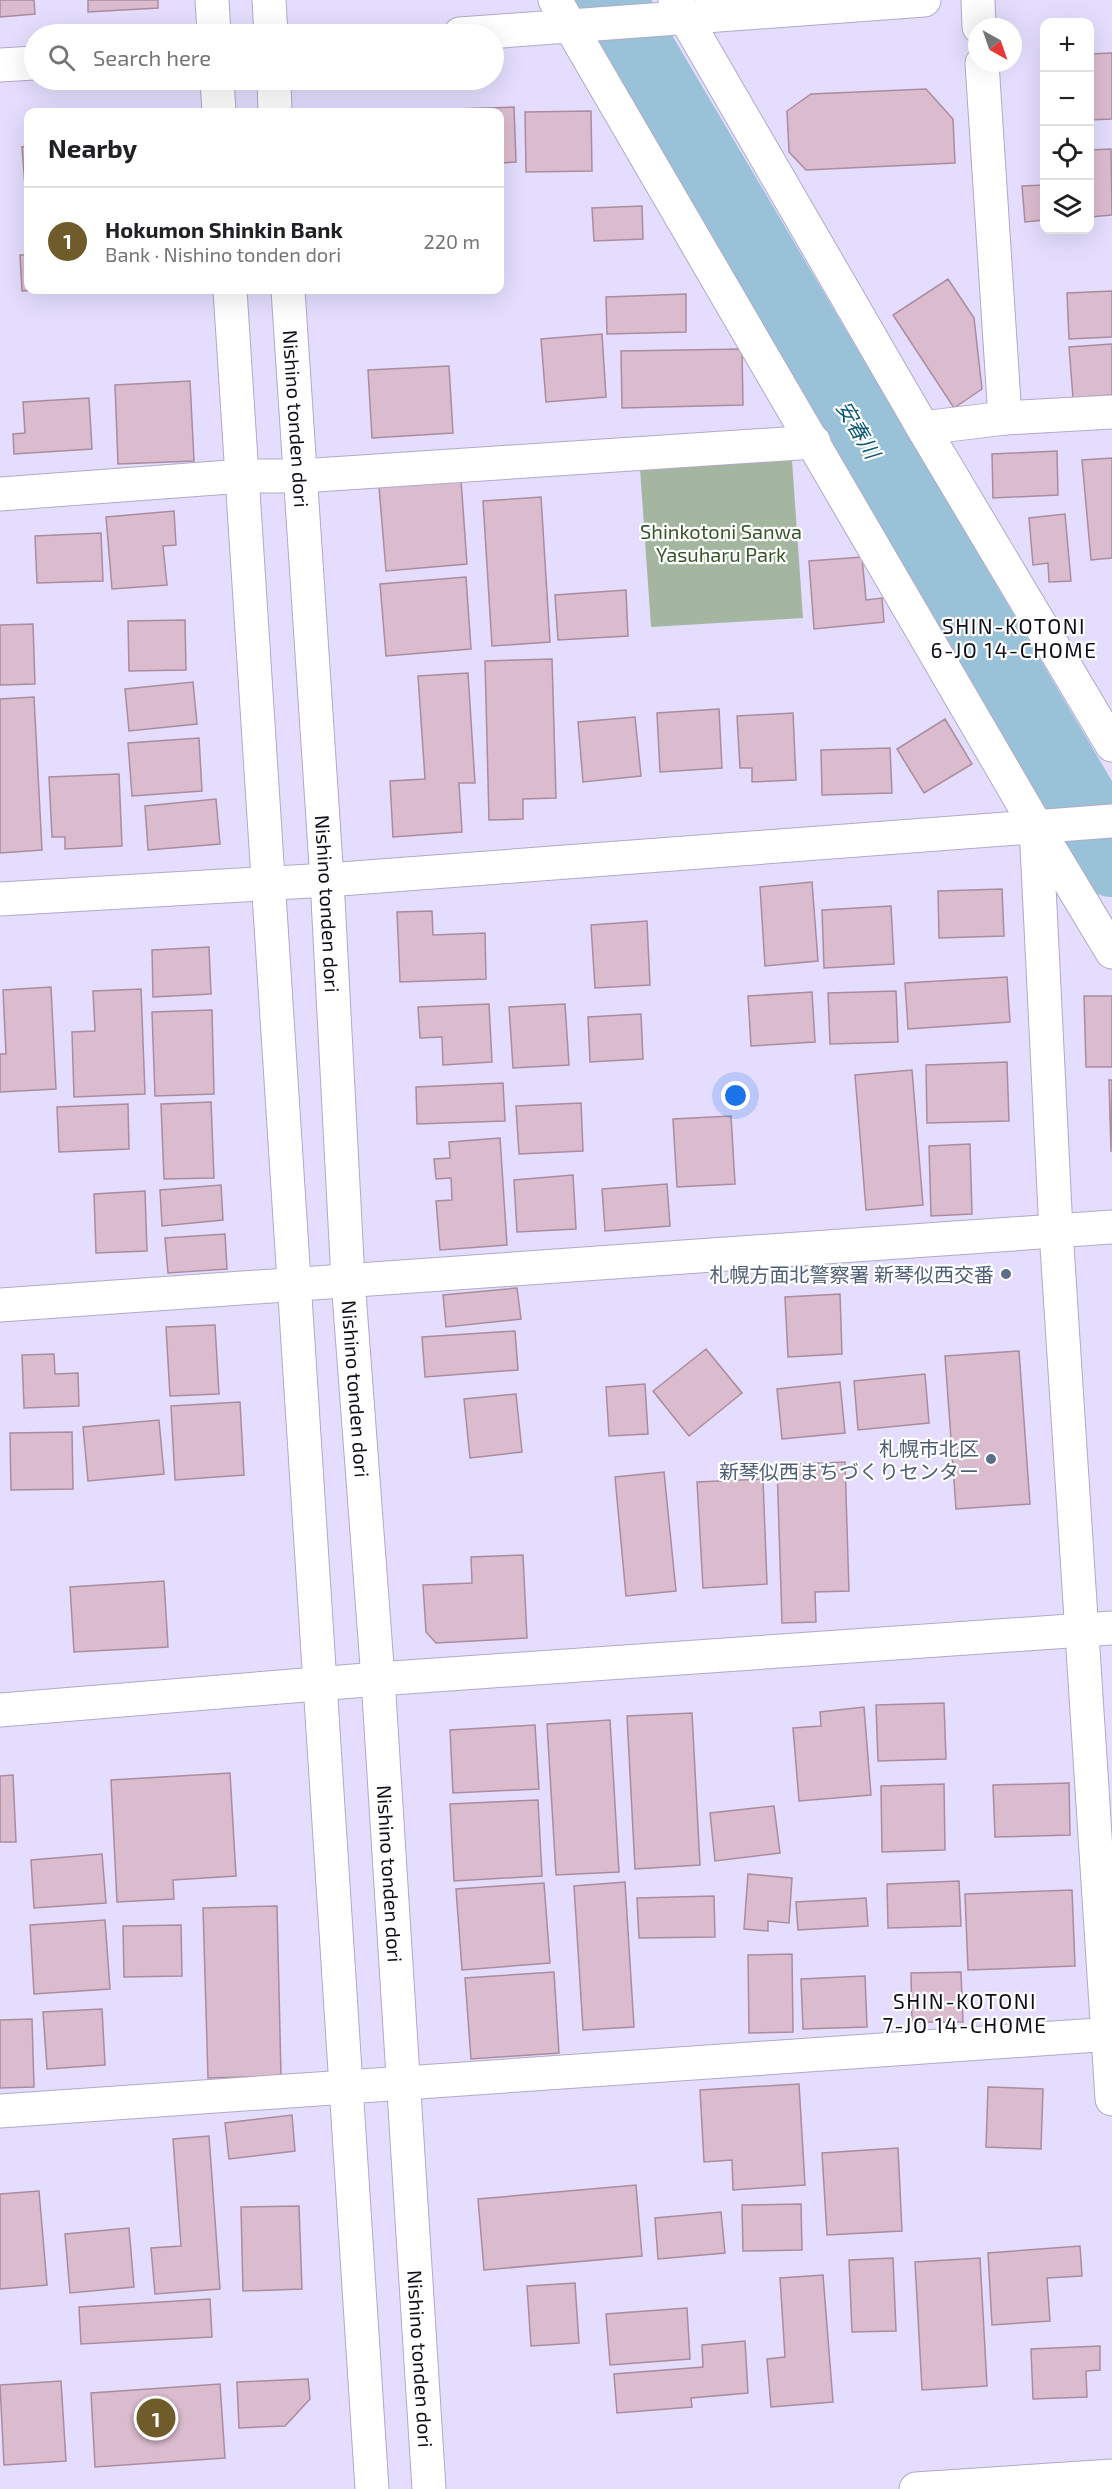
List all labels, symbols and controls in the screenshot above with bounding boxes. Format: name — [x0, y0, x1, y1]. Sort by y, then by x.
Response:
north arrow — [968, 18, 1022, 72]
map controls — [1040, 18, 1094, 234]
button: + — [1040, 18, 1094, 72]
search box — [24, 24, 504, 90]
icon: search — [45, 41, 78, 74]
text: Search here — [93, 44, 211, 70]
button: − — [1040, 72, 1094, 126]
button: locate — [1040, 126, 1094, 180]
text: Nearby — [48, 132, 137, 163]
button: layers — [1040, 180, 1094, 234]
text: Hokumon Shinkin Bank — [105, 216, 343, 242]
text: 1 — [63, 229, 72, 253]
text: 220 m — [423, 229, 480, 253]
text: Bank · Nishino tonden dori — [105, 242, 341, 266]
street label: Nishino tonden dori — [279, 329, 314, 508]
water label: 安春川 — [832, 396, 887, 464]
park label: Shinkotoni Sanwa Yasuharu Park — [640, 519, 802, 566]
district label: SHIN-KOTONI 6-JO 14-CHOME — [931, 613, 1097, 662]
street label: Nishino tonden dori — [311, 814, 345, 993]
your location — [721, 1081, 750, 1110]
place label: 札幌方面北警察署 新琴似西交番 — [710, 1262, 994, 1286]
marker: 札幌方面北警察署 新琴似西交番 — [999, 1267, 1013, 1281]
street label: Nishino tonden dori — [338, 1299, 375, 1478]
place label: 札幌市北区 新琴似西まちづくりセンター — [719, 1436, 979, 1483]
marker: 札幌市北区 新琴似西まちづくりセンター — [984, 1452, 998, 1466]
street label: Nishino tonden dori — [373, 1784, 408, 1963]
district label: SHIN-KOTONI 7-JO 14-CHOME — [882, 1988, 1048, 2037]
street label: Nishino tonden dori — [403, 2269, 438, 2448]
pin: 1 — [136, 2396, 176, 2440]

